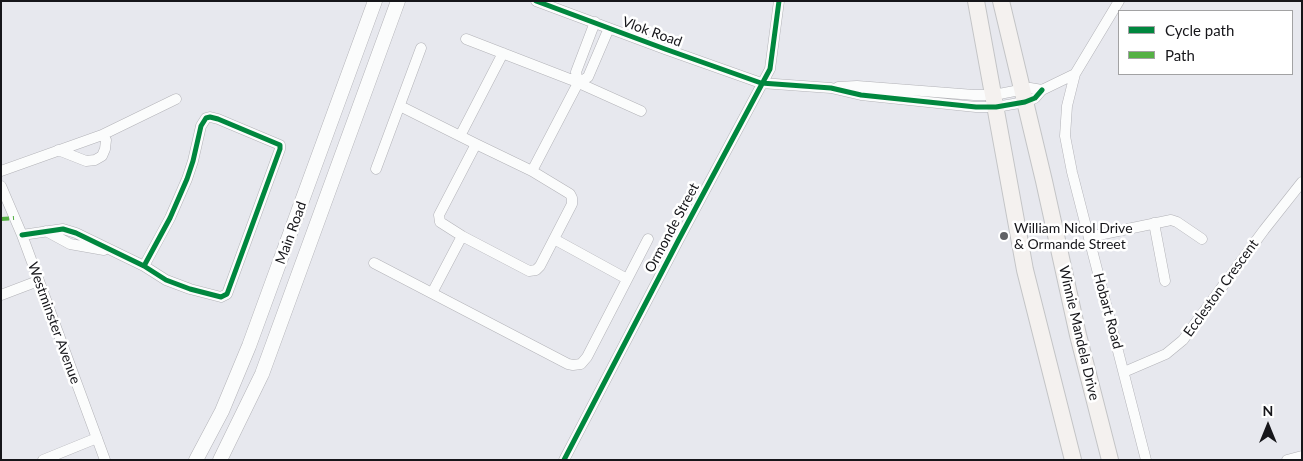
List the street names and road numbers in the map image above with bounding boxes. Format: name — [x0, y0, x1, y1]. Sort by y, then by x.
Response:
street label: Vlok Road — [620, 13, 684, 51]
street label: Ormonde Street — [641, 180, 703, 276]
street label: Main Road — [272, 199, 310, 267]
street label: Eccleston Crescent — [1180, 236, 1262, 340]
street label: Westminster Avenue — [24, 260, 84, 386]
street label: Winnie Mandela Drive — [1055, 264, 1103, 402]
street label: Hobart Road — [1090, 271, 1126, 351]

